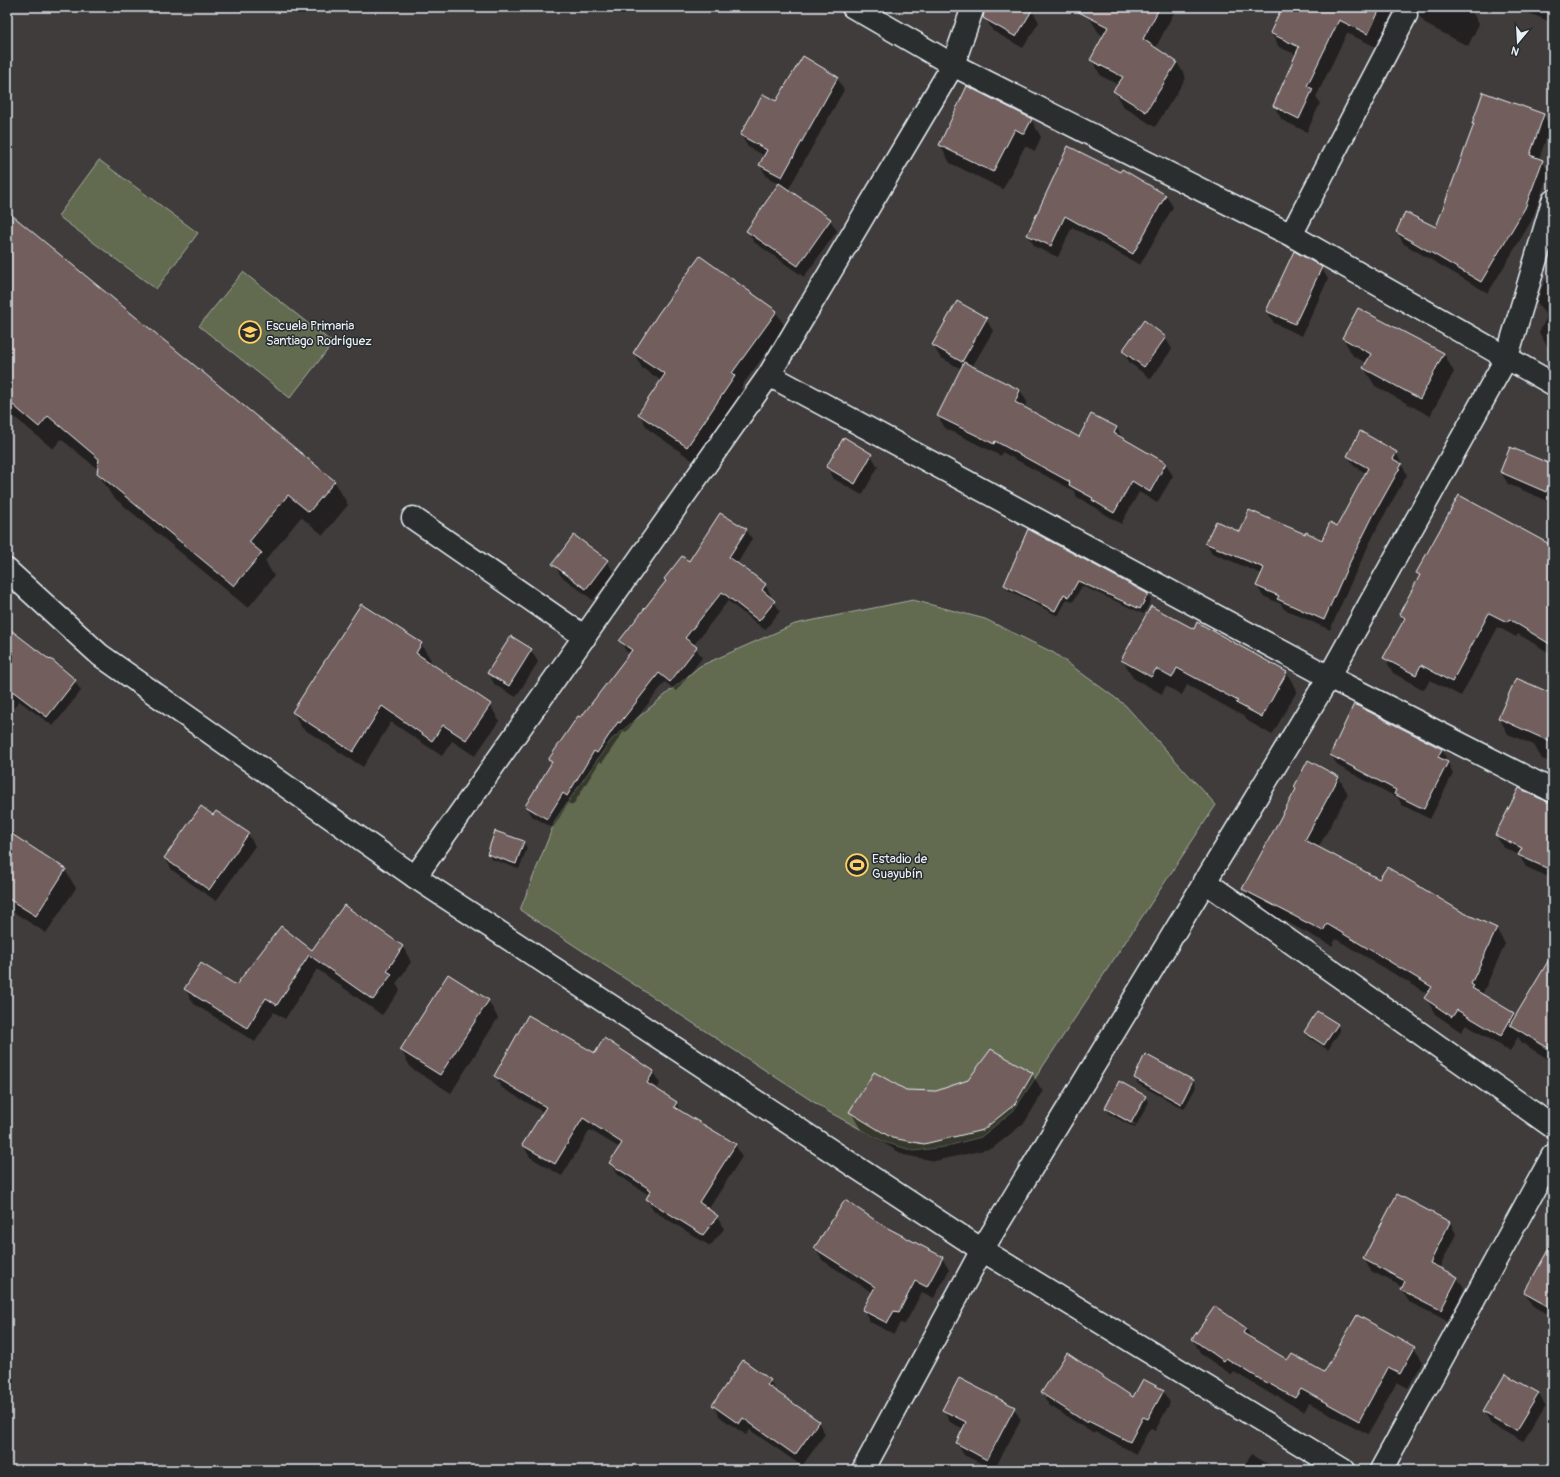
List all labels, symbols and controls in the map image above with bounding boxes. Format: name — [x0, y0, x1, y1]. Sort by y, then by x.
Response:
north arrow — [1498, 22, 1538, 62]
text: N — [1509, 44, 1521, 58]
place label: Escuela Primaria Santiago Rodríguez — [266, 318, 372, 349]
school or university icon: Escuela Primaria Santiago Rodríguez — [237, 319, 263, 345]
place label: Estadio de Guayubín — [872, 851, 928, 882]
sports icon: Estadio de Guayubín — [844, 852, 870, 878]

